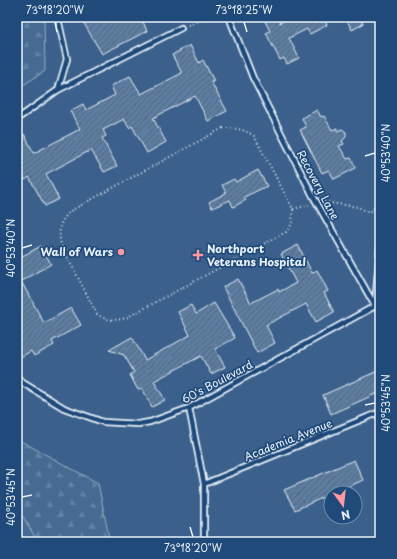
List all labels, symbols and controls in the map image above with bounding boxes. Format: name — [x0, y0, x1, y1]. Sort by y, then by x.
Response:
text: 73°18'20"W — [26, 2, 85, 17]
text: 73°18'25"W — [215, 2, 273, 17]
text: 40°53'40"N — [378, 123, 393, 182]
street label: Recovery Lane — [293, 147, 344, 223]
text: 40°53'40"N — [3, 218, 18, 277]
place label: Northport Veterans Hospital — [207, 240, 306, 270]
place label: Wall of Wars — [40, 243, 113, 260]
marker: Wall of Wars — [116, 247, 126, 257]
marker: Northport Veterans Hospital — [192, 249, 204, 261]
street label: 60's Boulevard — [178, 355, 256, 408]
text: 40°53'45"N — [378, 374, 393, 432]
street label: Academia Avenue — [241, 414, 335, 465]
text: 40°53'45"N — [3, 468, 18, 526]
north arrow — [323, 485, 363, 525]
text: N — [339, 506, 352, 525]
text: 73°18'20"W — [164, 540, 223, 555]

